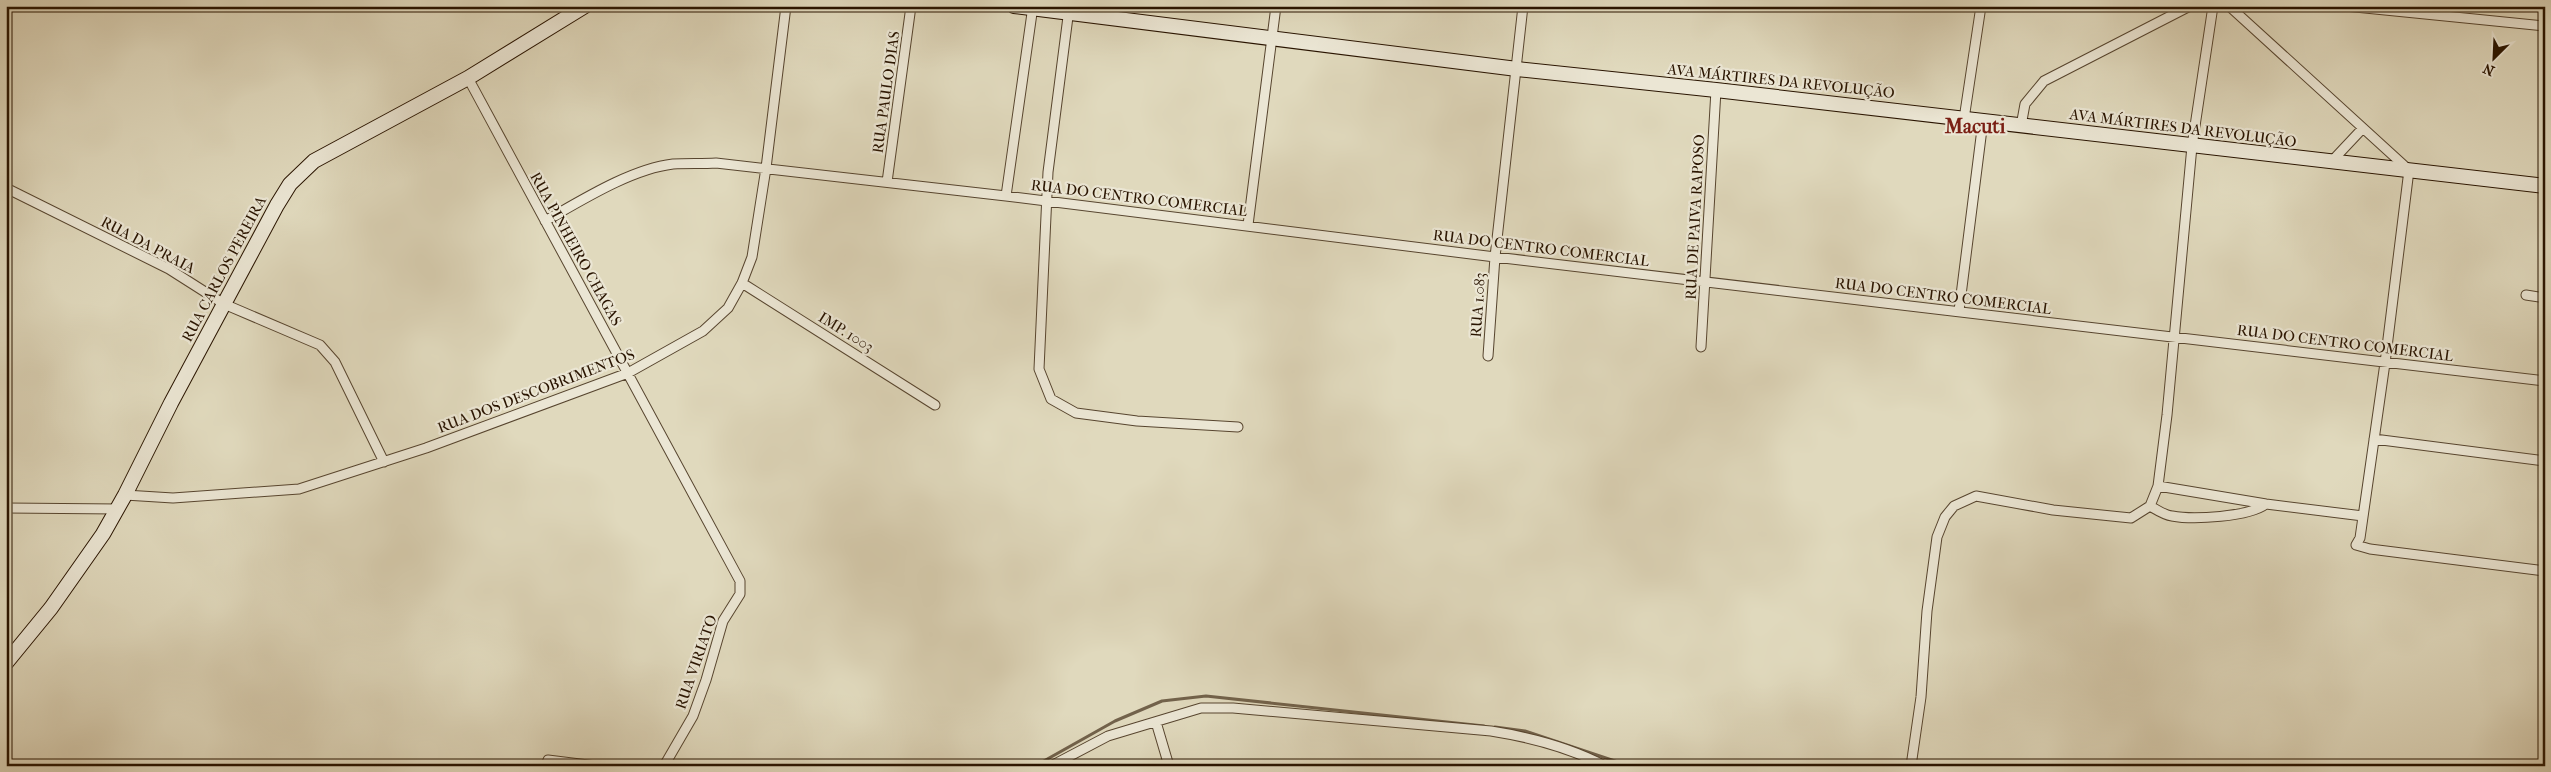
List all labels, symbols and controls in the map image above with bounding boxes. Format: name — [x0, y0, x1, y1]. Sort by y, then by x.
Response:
street label: RUA PAULO DIAS — [869, 30, 904, 154]
north arrow — [2468, 32, 2518, 82]
text: N — [2480, 59, 2497, 79]
street label: AVA MÁRTIRES DA REVOLUÇÃO — [1666, 60, 1896, 102]
street label: AVA MÁRTIRES DA REVOLUÇÃO — [2068, 105, 2298, 151]
district label: Macuti — [1944, 115, 2006, 138]
street label: RUA DE PAIVA RAPOSO — [1682, 134, 1708, 300]
street label: RUA PINHEIRO CHAGAS — [526, 169, 626, 329]
street label: RUA DO CENTRO COMERCIAL — [1030, 176, 1248, 220]
street label: RUA CARLOS PEREIRA — [178, 193, 270, 345]
street label: RUA DA PRAIA — [98, 213, 198, 278]
street label: RUA DO CENTRO COMERCIAL — [1432, 226, 1650, 270]
street label: RUA 1.083 — [1467, 272, 1489, 338]
street label: RUA DO CENTRO COMERCIAL — [1834, 274, 2052, 318]
street label: IMP. 1003 — [815, 308, 877, 356]
street label: RUA DO CENTRO COMERCIAL — [2236, 321, 2454, 365]
street label: RUA DOS DESCOBRIMENTOS — [435, 345, 637, 437]
street label: RUA VIRIATO — [671, 612, 721, 712]

